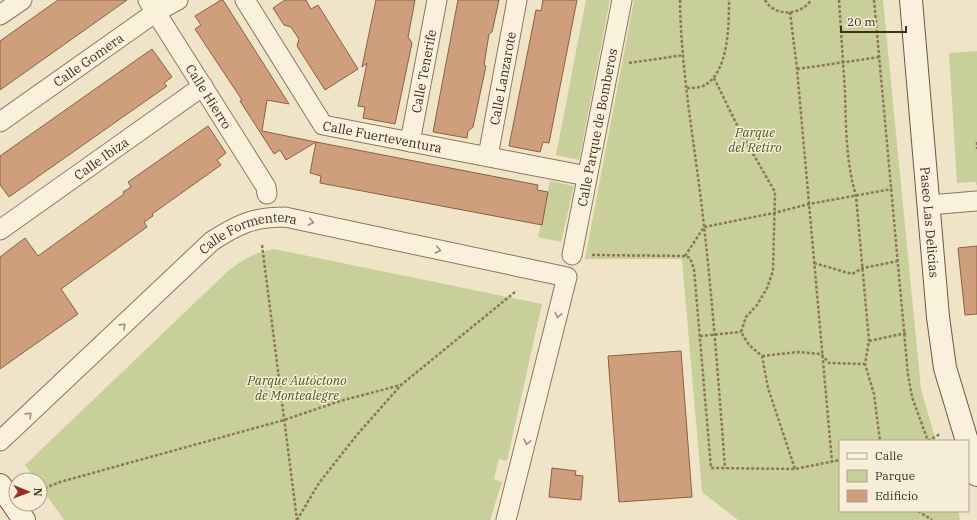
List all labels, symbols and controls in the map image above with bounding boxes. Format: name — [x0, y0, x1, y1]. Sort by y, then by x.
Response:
scale bar — [841, 8, 906, 34]
text: 20 m — [847, 14, 876, 29]
street label: Calle Tenerife — [408, 28, 440, 115]
street label: Calle Gomera — [50, 30, 127, 91]
street label: Calle Lanzarote — [486, 30, 520, 127]
street label: Calle Parque de Bomberos — [574, 47, 621, 208]
street label: Calle Hierro — [182, 61, 235, 132]
street label: Calle Fuerteventura — [321, 117, 444, 157]
park label: Parque del Retiro — [728, 124, 782, 156]
street label: Calle Ibiza — [71, 133, 132, 184]
street label: Paseo Las Delicias — [916, 166, 943, 278]
street label: Calle Formentera — [195, 209, 299, 258]
one-way arrow — [308, 218, 314, 226]
one-way arrow — [435, 245, 441, 253]
one-way arrow — [554, 312, 562, 318]
one-way arrow — [118, 323, 126, 330]
park label: Parque Autóctono de Montealegre — [246, 372, 347, 404]
one-way arrow — [24, 413, 32, 420]
one-way arrow — [523, 438, 531, 445]
legend — [839, 440, 969, 512]
text: Calle — [875, 448, 903, 463]
text: Parque — [875, 468, 915, 483]
north arrow — [8, 472, 48, 512]
text: N — [31, 488, 45, 497]
text: Edificio — [875, 488, 918, 503]

